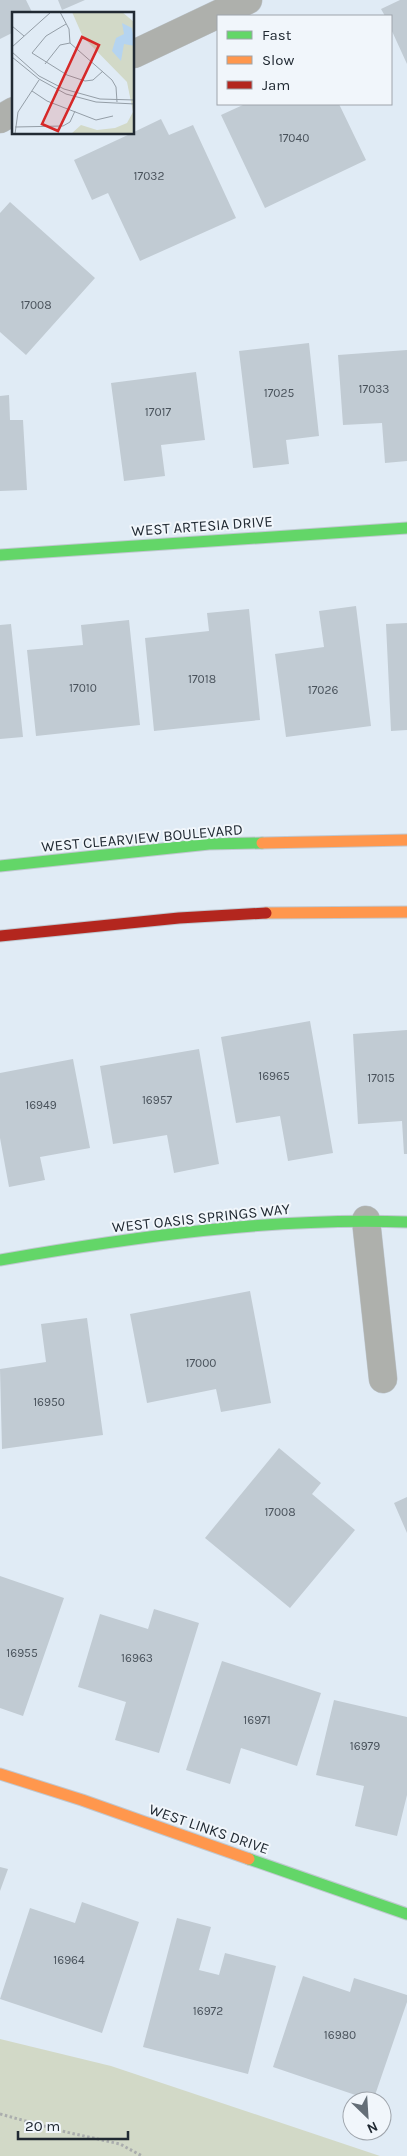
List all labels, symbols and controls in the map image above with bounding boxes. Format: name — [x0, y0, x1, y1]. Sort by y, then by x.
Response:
inset map — [12, 12, 135, 135]
legend — [217, 15, 392, 105]
text: Fast — [262, 26, 292, 44]
text: Slow — [262, 51, 294, 69]
text: Jam — [262, 76, 290, 94]
house number: 17040 — [279, 131, 309, 145]
house number: 17032 — [134, 169, 164, 183]
house number: 17008 — [20, 298, 52, 312]
house number: 17033 — [359, 382, 389, 396]
house number: 17025 — [264, 386, 294, 400]
house number: 17017 — [145, 405, 172, 419]
street label: WEST ARTESIA DRIVE — [131, 512, 273, 540]
house number: 17018 — [188, 672, 216, 686]
house number: 17010 — [69, 681, 97, 695]
house number: 17026 — [308, 683, 338, 697]
street label: WEST CLEARVIEW BOULEVARD — [40, 820, 244, 856]
house number: 16965 — [258, 1069, 290, 1083]
house number: 17015 — [367, 1071, 395, 1085]
house number: 16957 — [142, 1093, 172, 1107]
house number: 16949 — [25, 1098, 57, 1112]
street label: WEST OASIS SPRINGS WAY — [111, 1200, 292, 1236]
house number: 17000 — [186, 1356, 216, 1370]
house number: 16950 — [33, 1395, 65, 1409]
house number: 17008 — [264, 1505, 296, 1519]
house number: 16955 — [6, 1646, 38, 1660]
house number: 16963 — [121, 1651, 153, 1665]
house number: 16971 — [243, 1713, 271, 1727]
house number: 16979 — [350, 1739, 380, 1753]
street label: WEST LINKS DRIVE — [147, 1800, 271, 1858]
house number: 16964 — [53, 1953, 85, 1967]
house number: 16972 — [193, 2004, 223, 2018]
house number: 16980 — [324, 2028, 356, 2042]
north arrow — [342, 2091, 392, 2141]
scale bar — [18, 2108, 128, 2140]
text: 20 m — [25, 2117, 60, 2135]
text: N — [364, 2118, 380, 2137]

